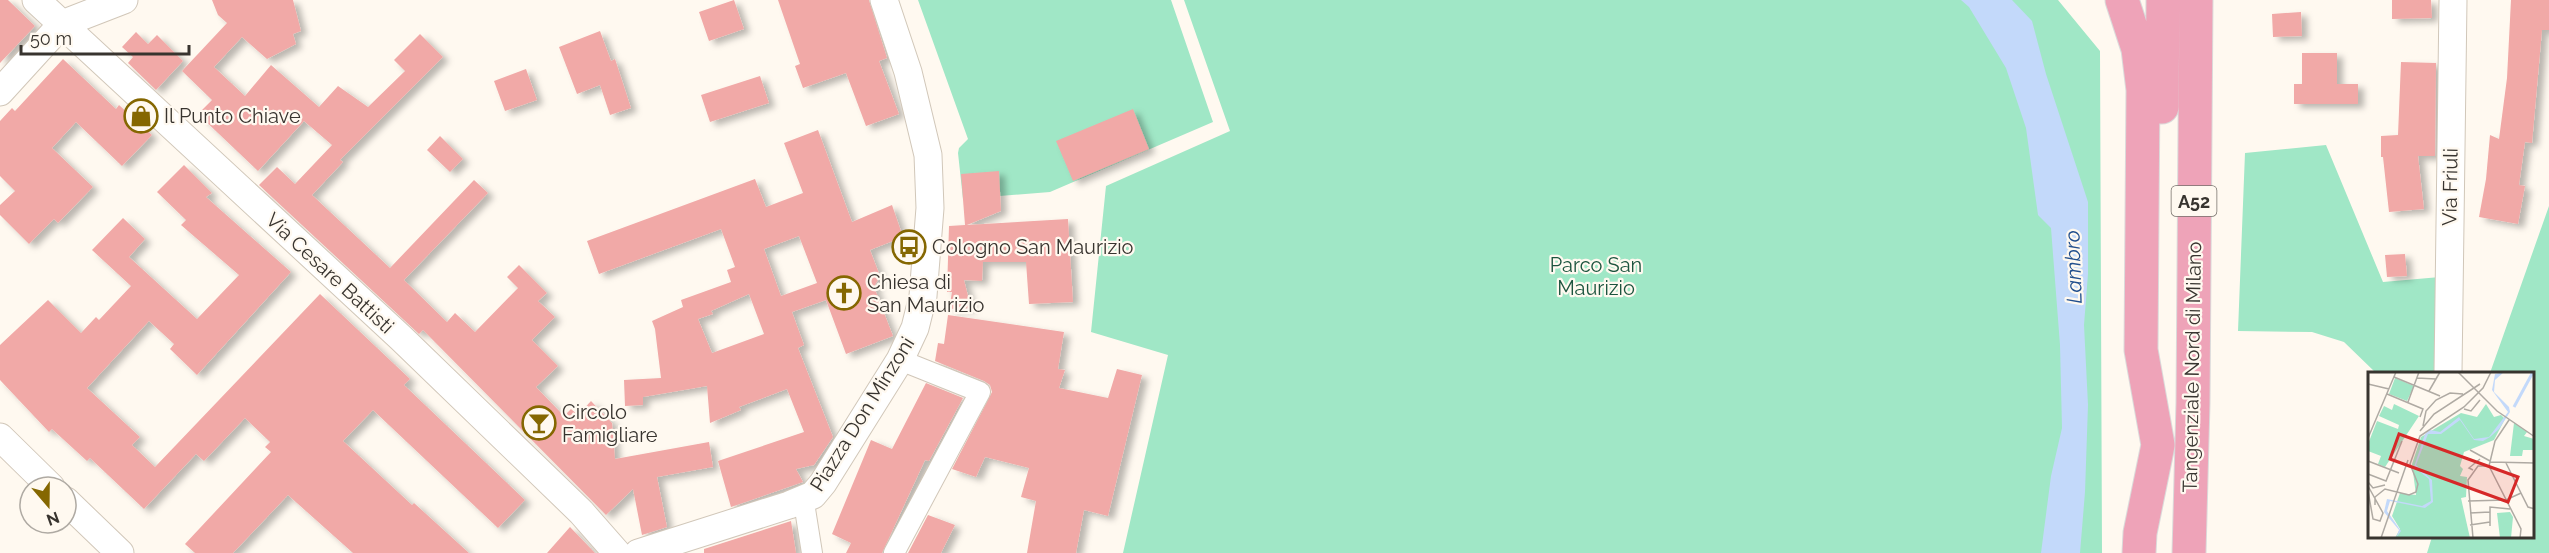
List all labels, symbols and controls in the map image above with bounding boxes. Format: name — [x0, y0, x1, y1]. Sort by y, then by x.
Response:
scale bar — [21, 18, 189, 56]
text: 50 m — [30, 28, 72, 49]
shop icon: Il Punto Chiave — [123, 98, 159, 134]
place label: Il Punto Chiave — [164, 104, 301, 128]
street label: Via Friuli — [2437, 148, 2463, 226]
road number: A52 — [2172, 186, 2216, 216]
street label: Via Cesare Battisti — [261, 208, 399, 338]
bus stop icon: Cologno San Maurizio — [891, 229, 927, 265]
water label: Lambro — [2059, 230, 2087, 304]
place label: Cologno San Maurizio — [932, 235, 1134, 259]
street label: Tangenziale Nord di Milano — [2178, 241, 2206, 493]
park label: Parco San Maurizio — [1550, 253, 1642, 300]
place label: Chiesa di San Maurizio — [867, 270, 985, 317]
church icon: Chiesa di San Maurizio — [826, 275, 862, 311]
street label: Piazza Don Minzoni — [805, 332, 919, 496]
inset map — [2368, 372, 2534, 538]
place label: Circolo Famigliare — [562, 400, 658, 447]
bar icon: Circolo Famigliare — [521, 405, 557, 441]
north arrow — [18, 475, 78, 535]
text: N — [44, 508, 62, 530]

